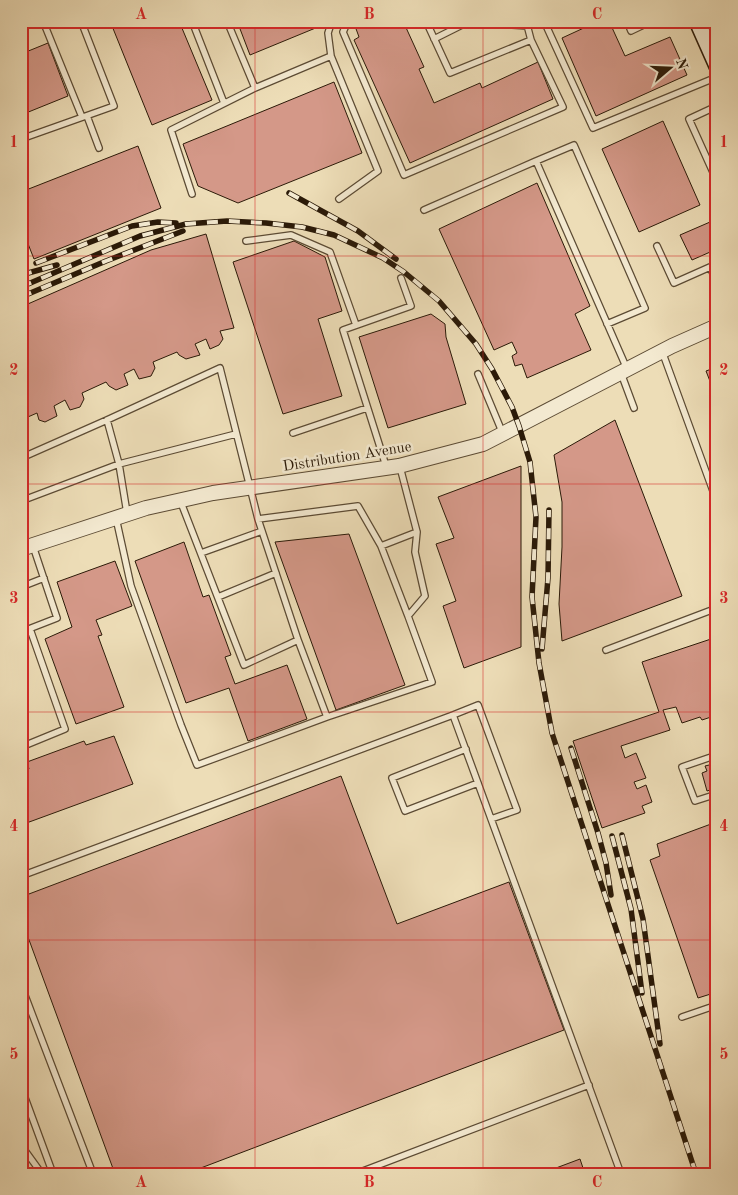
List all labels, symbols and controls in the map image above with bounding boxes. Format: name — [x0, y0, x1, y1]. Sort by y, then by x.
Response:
text: A — [135, 7, 147, 23]
text: B — [363, 7, 375, 23]
text: C — [592, 7, 602, 23]
north arrow — [646, 42, 696, 92]
text: N — [673, 57, 690, 72]
text: 1 — [9, 135, 19, 151]
text: 1 — [719, 135, 729, 151]
text: 2 — [9, 363, 19, 379]
text: 2 — [719, 363, 729, 379]
street label: Distribution Avenue — [282, 440, 413, 475]
text: 3 — [9, 591, 19, 607]
text: 3 — [719, 591, 729, 607]
text: 4 — [9, 819, 19, 835]
text: 4 — [719, 819, 729, 835]
text: 5 — [9, 1047, 19, 1063]
text: 5 — [719, 1047, 729, 1063]
text: A — [135, 1175, 147, 1191]
text: B — [363, 1175, 375, 1191]
text: C — [592, 1175, 602, 1191]

